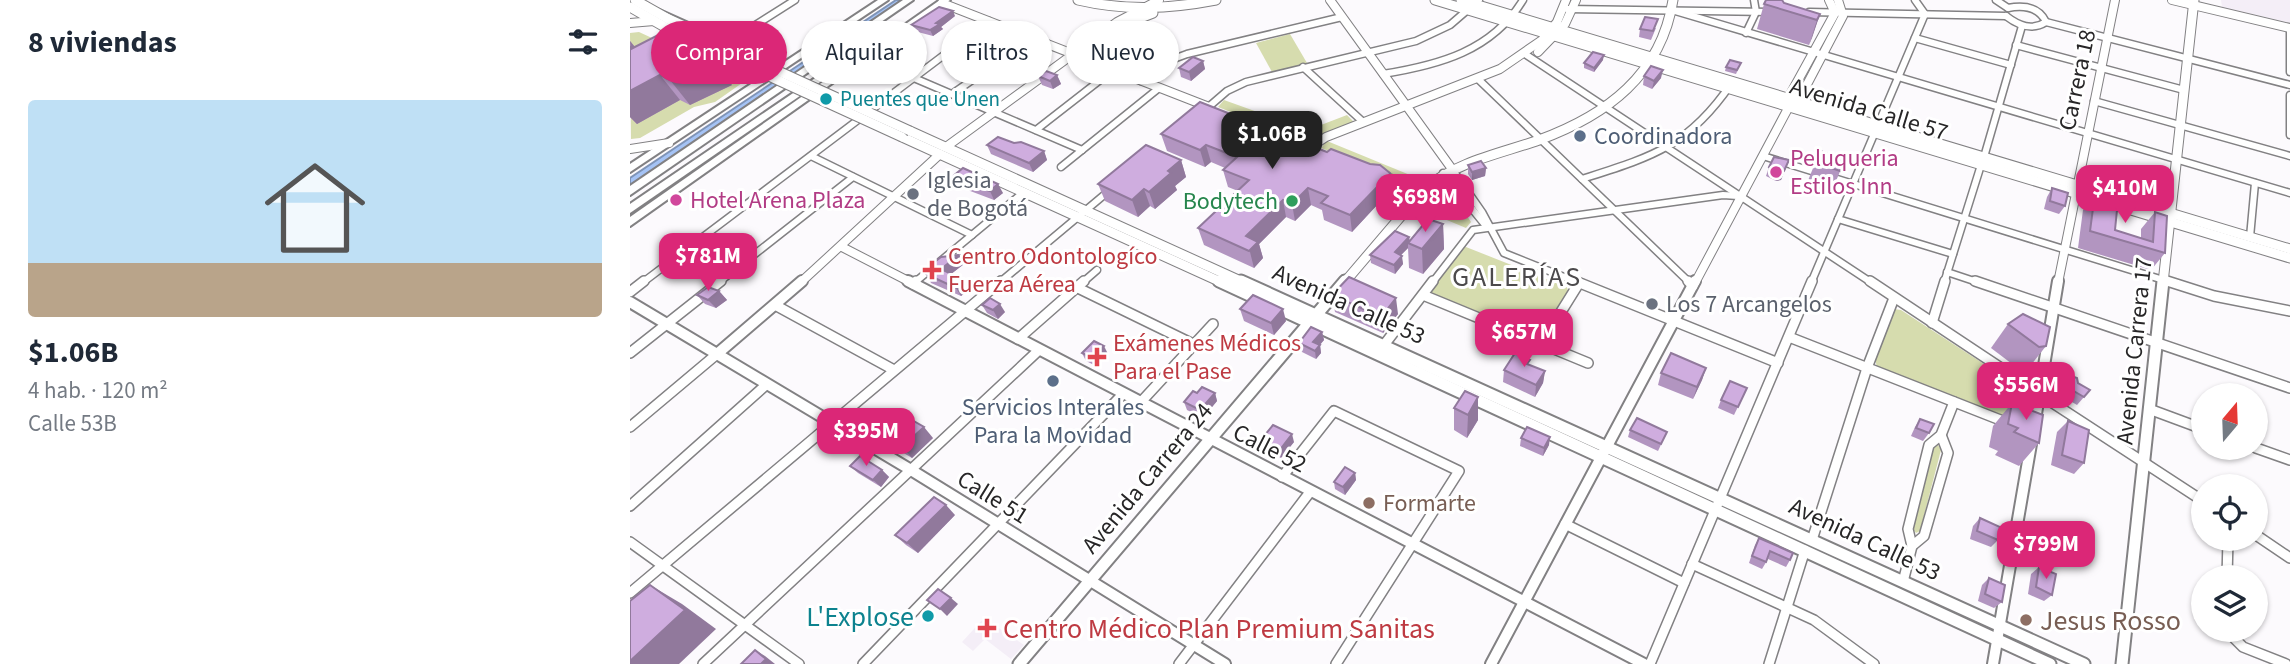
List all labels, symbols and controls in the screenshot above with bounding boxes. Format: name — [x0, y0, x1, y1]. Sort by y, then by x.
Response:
text: 8 viviendas — [28, 21, 177, 64]
chip: Comprar — [651, 21, 787, 84]
chip: Alquilar — [801, 21, 927, 84]
chip: Filtros — [941, 21, 1052, 84]
chip: Nuevo — [1066, 21, 1179, 84]
icon: filters — [564, 23, 602, 61]
street label: Carrera 18 — [2050, 26, 2105, 134]
street label: Avenida Calle 57 — [1785, 69, 1952, 150]
place label: Puentes que Unen — [840, 84, 1000, 114]
marker: Puentes que Unen — [818, 91, 834, 107]
pin: $1.06B — [1215, 111, 1329, 171]
text: $1.06B — [1237, 117, 1307, 150]
place label: Coordinadora — [1594, 119, 1732, 154]
marker: Coordinadora — [1572, 128, 1588, 144]
place label: Peluqueria Estilos Inn — [1790, 141, 1899, 204]
icon: home — [252, 145, 378, 271]
place label: Iglesia de Bogotá — [927, 163, 1028, 226]
marker: Peluqueria Estilos Inn — [1768, 164, 1784, 180]
pin: $410M — [2076, 166, 2174, 225]
text: $410M — [2092, 171, 2158, 204]
pin: $698M — [1376, 174, 1474, 234]
text: $698M — [1392, 180, 1458, 213]
place label: Hotel Arena Plaza — [690, 183, 865, 218]
place label: Bodytech — [1183, 184, 1278, 219]
marker: Iglesia de Bogotá — [905, 186, 921, 202]
marker: Hotel Arena Plaza — [668, 192, 684, 208]
marker: Bodytech — [1284, 193, 1300, 209]
pin: $781M — [659, 233, 757, 293]
text: $781M — [675, 239, 741, 272]
place label: Centro Odontologíco Fuerza Aérea — [948, 239, 1158, 302]
street label: Avenida Calle 53 — [1267, 255, 1431, 354]
street label: Avenida Carrera 17 — [2107, 256, 2162, 446]
district label: GALERÍAS — [1452, 257, 1582, 297]
marker: Centro Odontologíco Fuerza Aérea — [922, 260, 942, 280]
place label: Los 7 Arcangelos — [1666, 287, 1832, 322]
marker: Los 7 Arcangelos — [1644, 296, 1660, 312]
pin: $657M — [1475, 310, 1573, 369]
text: $657M — [1491, 315, 1557, 348]
place label: Exámenes Médicos Para el Pase — [1113, 326, 1301, 389]
text: $1.06B — [28, 331, 119, 374]
marker: Exámenes Médicos Para el Pase — [1087, 347, 1107, 367]
pin: $556M — [1977, 362, 2075, 422]
text: $556M — [1993, 368, 2059, 401]
marker: Servicios Interales Para la Movidad — [1045, 373, 1061, 389]
text: 4 hab. · 120 m² — [28, 374, 168, 407]
north arrow — [2191, 383, 2268, 460]
map controls — [2191, 383, 2268, 642]
place label: Servicios Interales Para la Movidad — [962, 390, 1144, 453]
street label: Avenida Carrera 24 — [1074, 395, 1221, 561]
text: Calle 53B — [28, 407, 117, 440]
pin: $395M — [817, 408, 915, 468]
text: $395M — [833, 414, 899, 447]
street label: Calle 52 — [1227, 415, 1313, 482]
street label: Calle 51 — [950, 462, 1035, 533]
button: locate — [2191, 474, 2268, 551]
place label: Formarte — [1383, 486, 1476, 521]
street label: Avenida Calle 53 — [1783, 489, 1946, 590]
marker: Formarte — [1361, 495, 1377, 511]
pin: $799M — [1997, 522, 2095, 581]
text: $799M — [2013, 527, 2079, 560]
button: layers — [2191, 565, 2268, 642]
place label: L'Explose — [806, 597, 914, 637]
place label: Jesus Rosso — [2040, 601, 2181, 641]
marker: L'Explose — [920, 608, 936, 624]
place label: Centro Médico Plan Premium Sanitas — [1003, 609, 1435, 649]
marker: Jesus Rosso — [2018, 612, 2034, 628]
marker: Centro Médico Plan Premium Sanitas — [977, 618, 997, 638]

